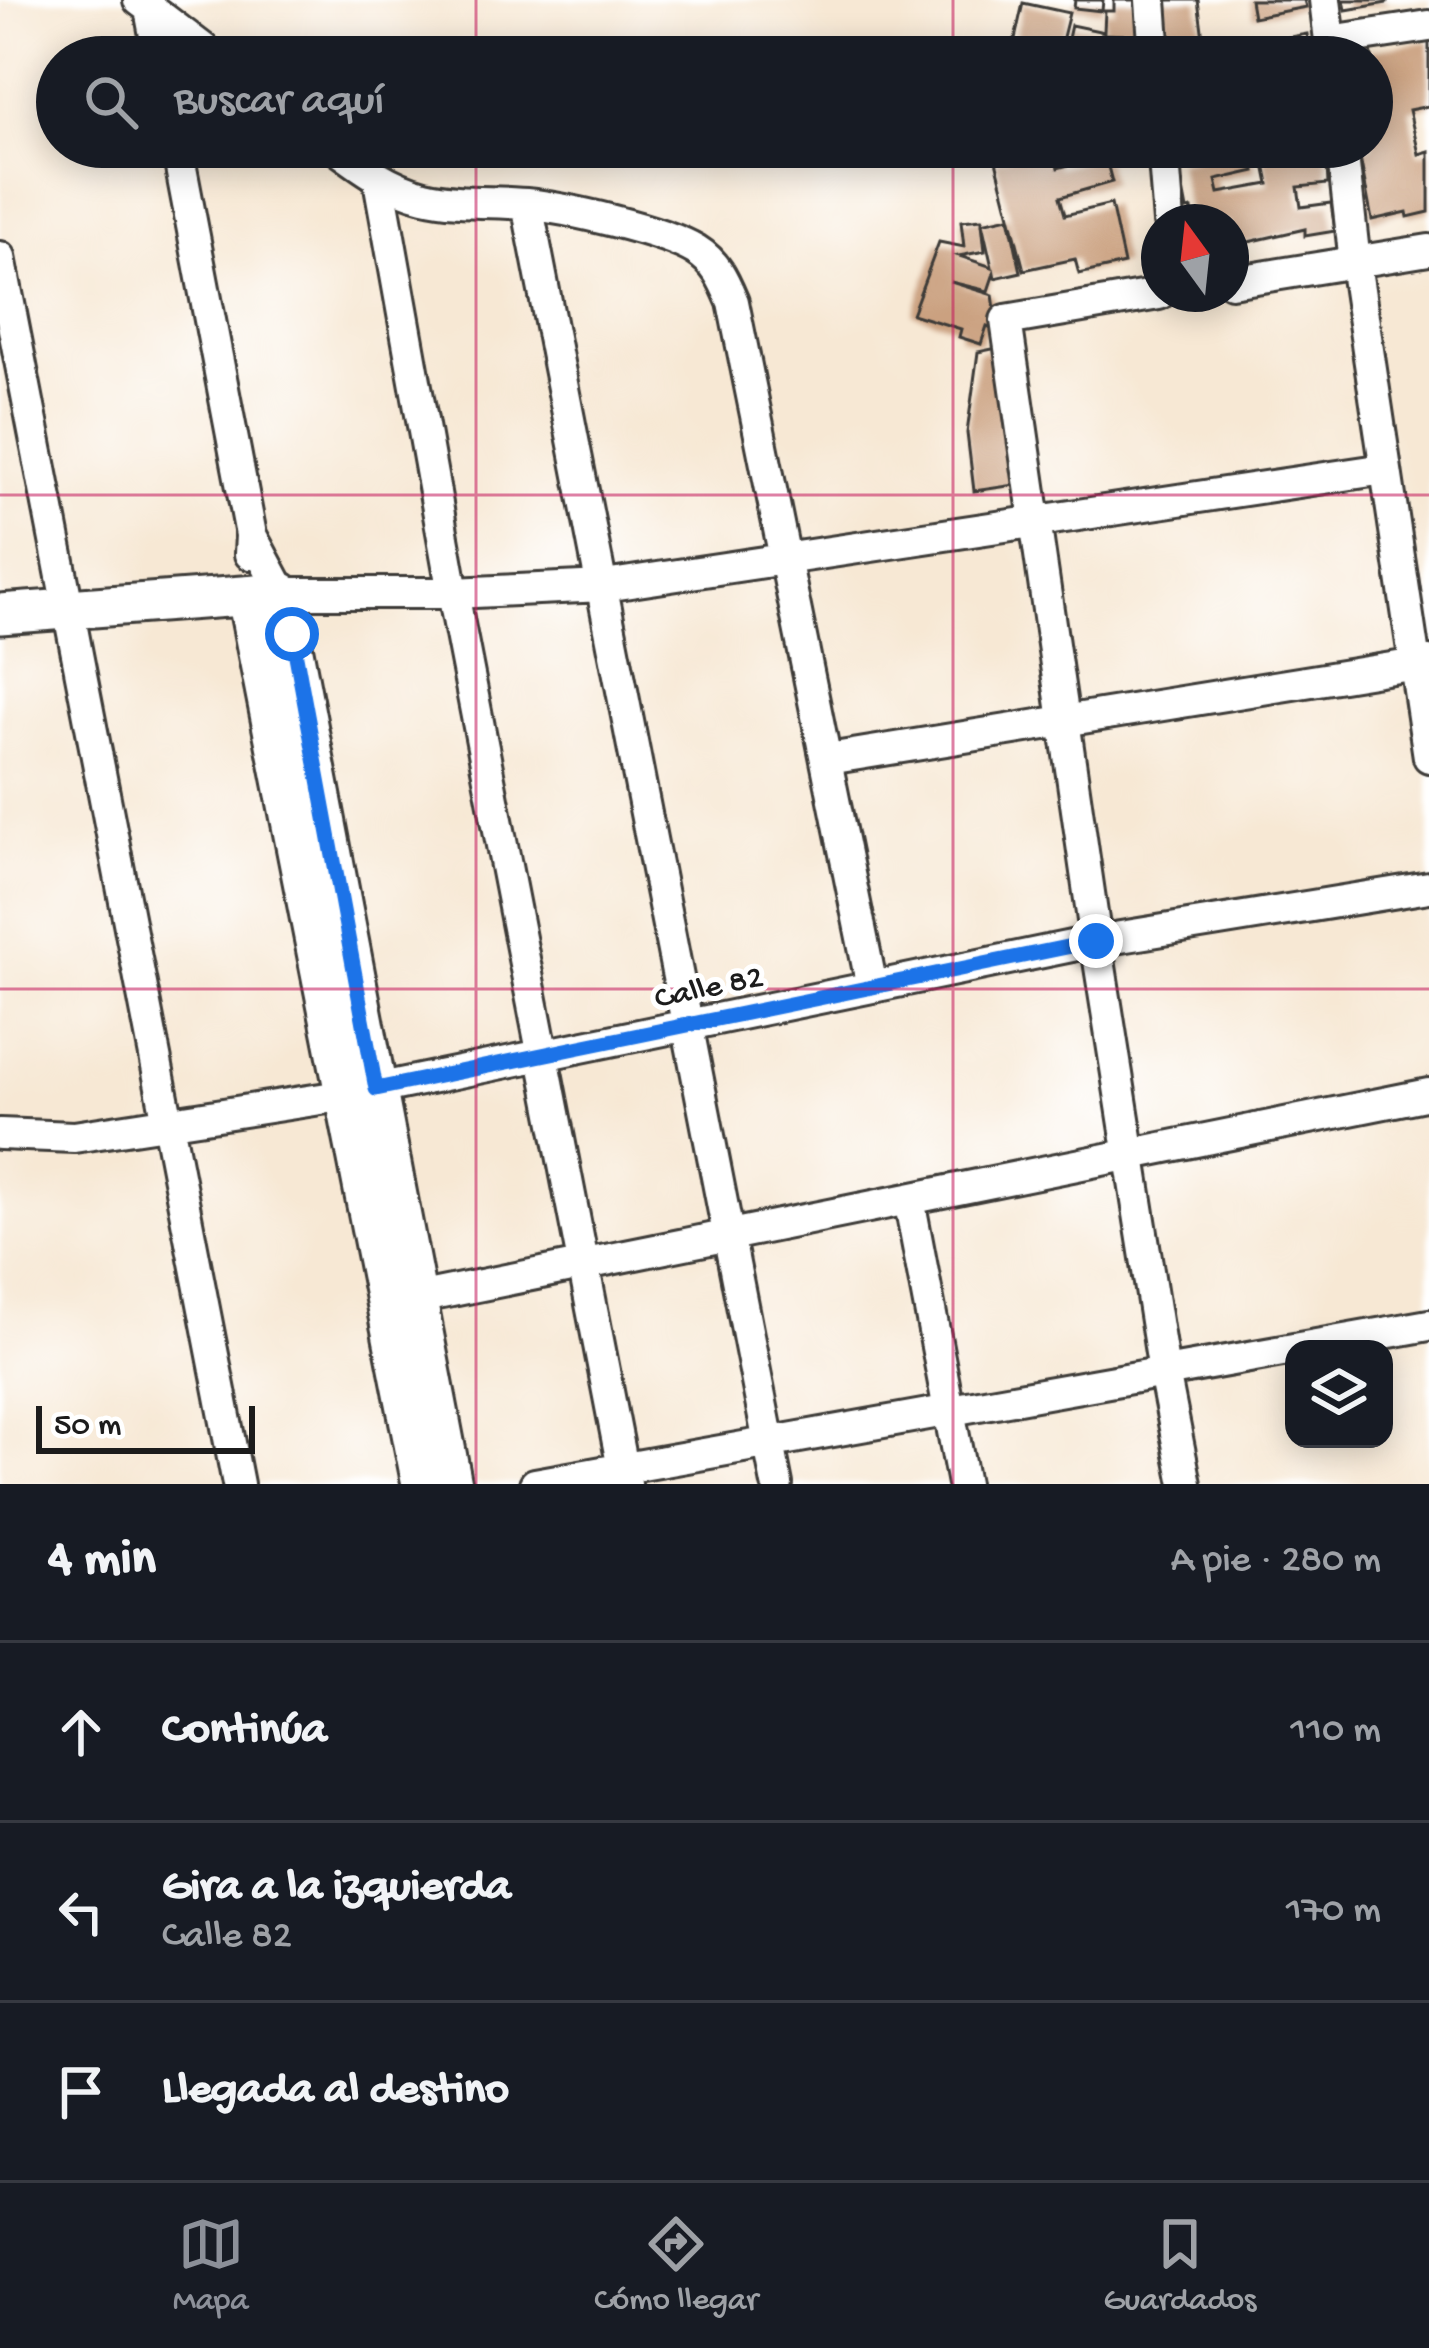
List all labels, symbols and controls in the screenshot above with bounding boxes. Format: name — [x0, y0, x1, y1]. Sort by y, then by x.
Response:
search box — [36, 36, 1393, 168]
icon: search — [78, 69, 144, 135]
text: Buscar aquí — [174, 76, 384, 129]
north arrow — [1141, 204, 1249, 312]
route start — [265, 607, 319, 661]
route end — [1069, 914, 1123, 968]
street label: Calle 82 — [652, 960, 767, 1020]
map controls — [1285, 1340, 1393, 1448]
button: layers — [1285, 1340, 1393, 1448]
scale bar — [36, 1400, 255, 1453]
text: 50 m — [54, 1408, 121, 1446]
text: 4 min — [48, 1532, 156, 1592]
text: A pie · 280 m — [1171, 1539, 1381, 1585]
icon: ahead — [48, 1699, 114, 1765]
text: Continúa — [162, 1705, 327, 1758]
text: 110 m — [1290, 1709, 1381, 1755]
text: Gira a la izquierda — [162, 1862, 511, 1915]
icon: left — [48, 1879, 114, 1945]
text: 170 m — [1286, 1889, 1381, 1935]
text: Calle 82 — [162, 1915, 292, 1961]
icon: arrive — [48, 2059, 114, 2125]
text: Llegada al destino — [162, 2065, 509, 2118]
tab: Mapa — [173, 2211, 249, 2321]
tab: Cómo llegar — [594, 2211, 758, 2321]
tab: Guardados — [1104, 2211, 1256, 2321]

